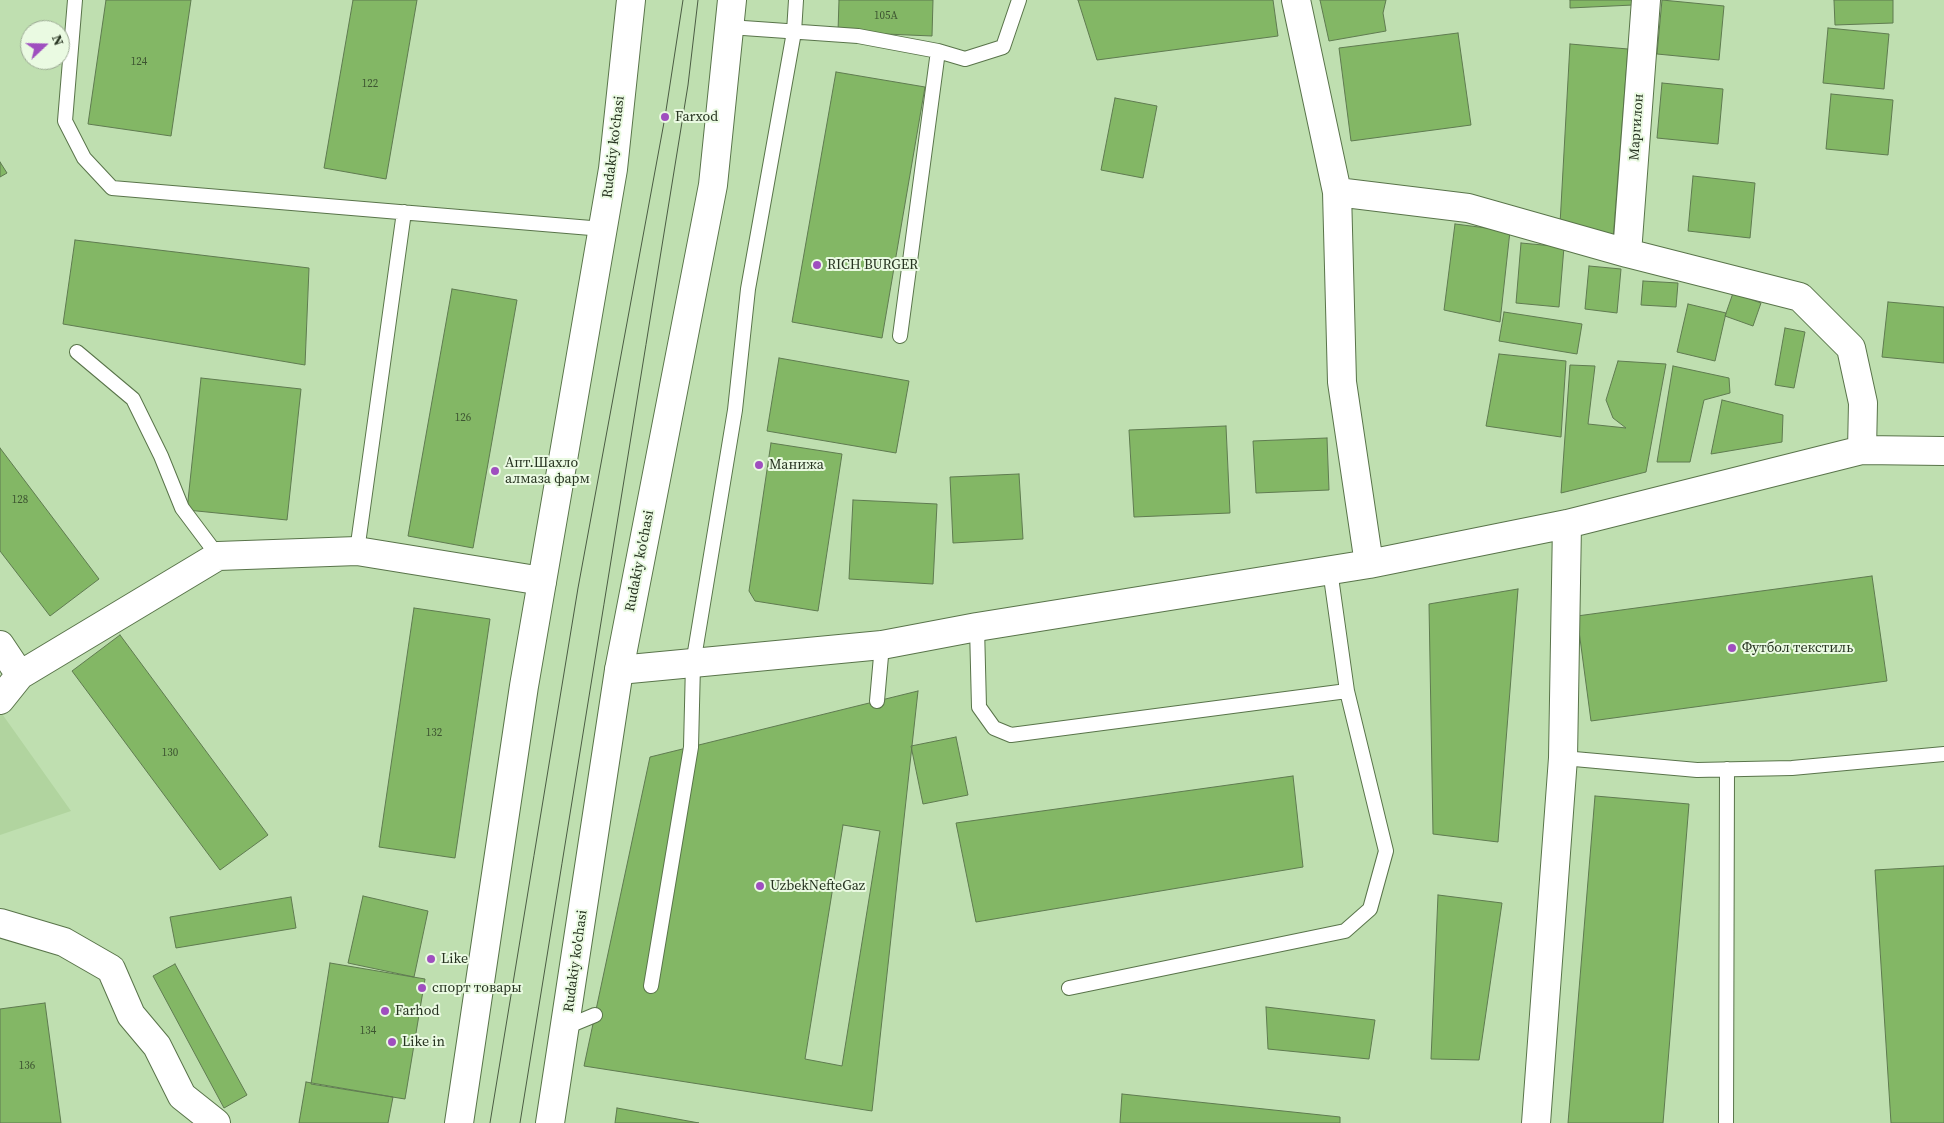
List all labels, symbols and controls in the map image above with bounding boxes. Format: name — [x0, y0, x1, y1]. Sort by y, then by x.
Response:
house number: 105А — [874, 9, 898, 23]
north arrow — [20, 20, 70, 70]
text: N — [47, 32, 69, 48]
house number: 124 — [131, 55, 147, 69]
house number: 122 — [362, 77, 378, 91]
street label: Маргилон — [1626, 93, 1648, 161]
street label: Rudakiy ko'chasi — [599, 95, 629, 199]
place label: Farxod — [675, 109, 718, 125]
marker: Farxod — [659, 111, 671, 123]
place label: RICH BURGER — [827, 257, 918, 273]
marker: RICH BURGER — [811, 259, 823, 271]
house number: 126 — [455, 411, 471, 425]
place label: Апт.Шахло алмаза фарм — [505, 455, 590, 488]
place label: Манижа — [769, 457, 824, 473]
marker: Манижа — [753, 459, 765, 471]
marker: Апт.Шахло алмаза фарм — [489, 465, 501, 477]
house number: 128 — [12, 493, 28, 507]
street label: Rudakiy ko'chasi — [622, 509, 658, 613]
place label: Футбол текстиль — [1742, 640, 1853, 656]
marker: Футбол текстиль — [1726, 642, 1738, 654]
house number: 132 — [426, 726, 442, 740]
house number: 130 — [162, 746, 178, 760]
place label: UzbekNefteGaz — [770, 878, 865, 894]
marker: UzbekNefteGaz — [754, 880, 766, 892]
street label: Rudakiy ko'chasi — [561, 909, 591, 1013]
place label: Like — [441, 951, 468, 967]
marker: Like — [425, 953, 437, 965]
place label: спорт товары — [432, 980, 522, 996]
marker: спорт товары — [416, 982, 428, 994]
place label: Farhod — [395, 1003, 439, 1019]
marker: Farhod — [379, 1005, 391, 1017]
house number: 134 — [360, 1024, 376, 1038]
place label: Like in — [402, 1034, 445, 1050]
marker: Like in — [386, 1036, 398, 1048]
house number: 136 — [19, 1059, 35, 1073]

